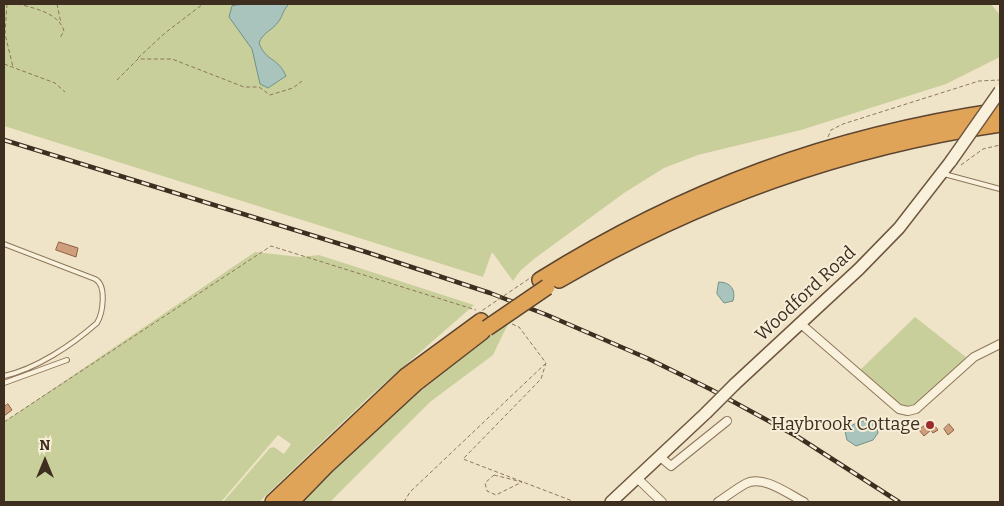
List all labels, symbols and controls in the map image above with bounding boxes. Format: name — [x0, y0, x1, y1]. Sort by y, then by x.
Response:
street label: Woodford Road — [751, 242, 861, 346]
place label: Haybrook Cottage — [771, 414, 920, 436]
marker: Haybrook Cottage — [924, 419, 936, 431]
north arrow — [20, 436, 70, 486]
text: N — [40, 437, 50, 454]

